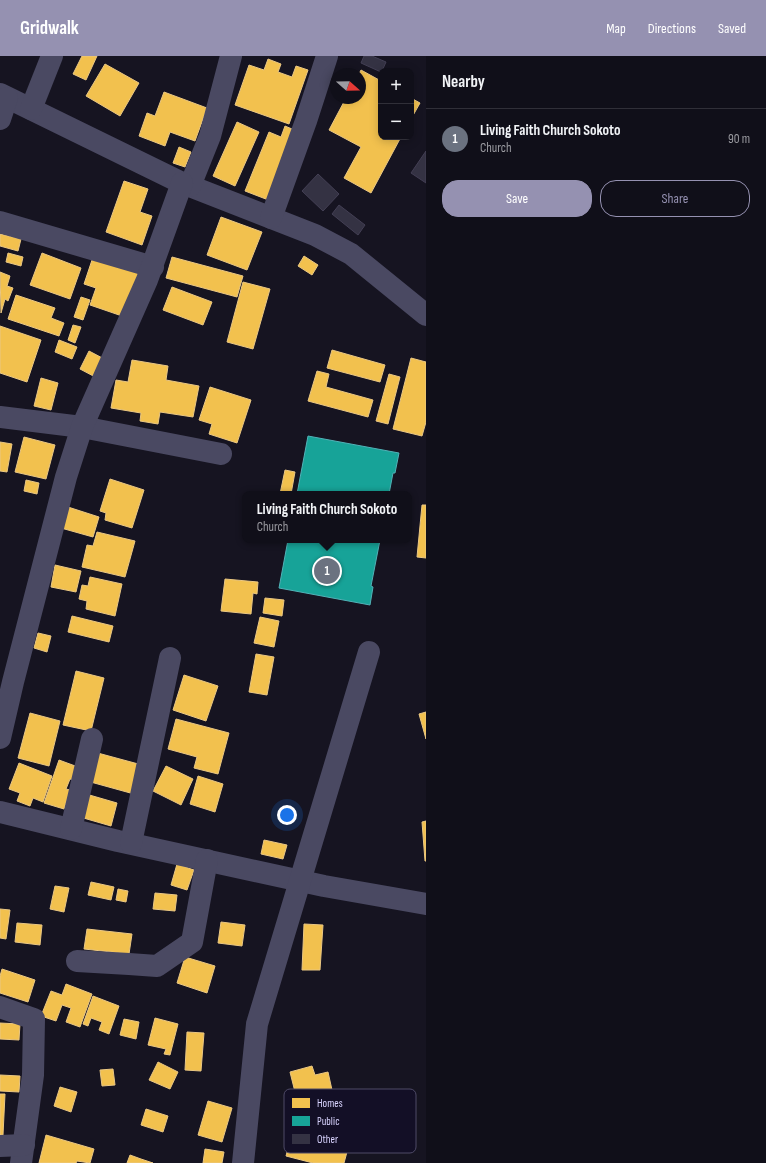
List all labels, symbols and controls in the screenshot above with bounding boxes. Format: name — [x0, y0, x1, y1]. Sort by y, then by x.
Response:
text: Gridwalk — [20, 17, 79, 40]
text: Map — [606, 20, 626, 37]
text: Directions — [648, 20, 696, 37]
text: Saved — [718, 20, 746, 37]
north arrow — [330, 68, 366, 104]
map controls — [378, 68, 414, 140]
button: + — [378, 68, 414, 104]
text: Nearby — [442, 72, 485, 92]
button: − — [378, 104, 414, 140]
text: Living Faith Church Sokoto — [480, 121, 621, 140]
text: 1 — [452, 131, 458, 147]
text: 90 m — [728, 131, 750, 147]
text: Church — [480, 140, 512, 156]
button: Save — [442, 180, 592, 217]
button: Share — [600, 180, 750, 217]
popup — [242, 491, 412, 543]
text: Living Faith Church Sokoto — [257, 500, 397, 519]
text: Church — [257, 519, 288, 535]
pin: 1 — [314, 556, 340, 586]
your location — [277, 805, 297, 825]
legend — [284, 1089, 416, 1153]
text: Homes — [317, 1097, 343, 1110]
text: Public — [317, 1115, 340, 1128]
text: Other — [317, 1133, 338, 1146]

